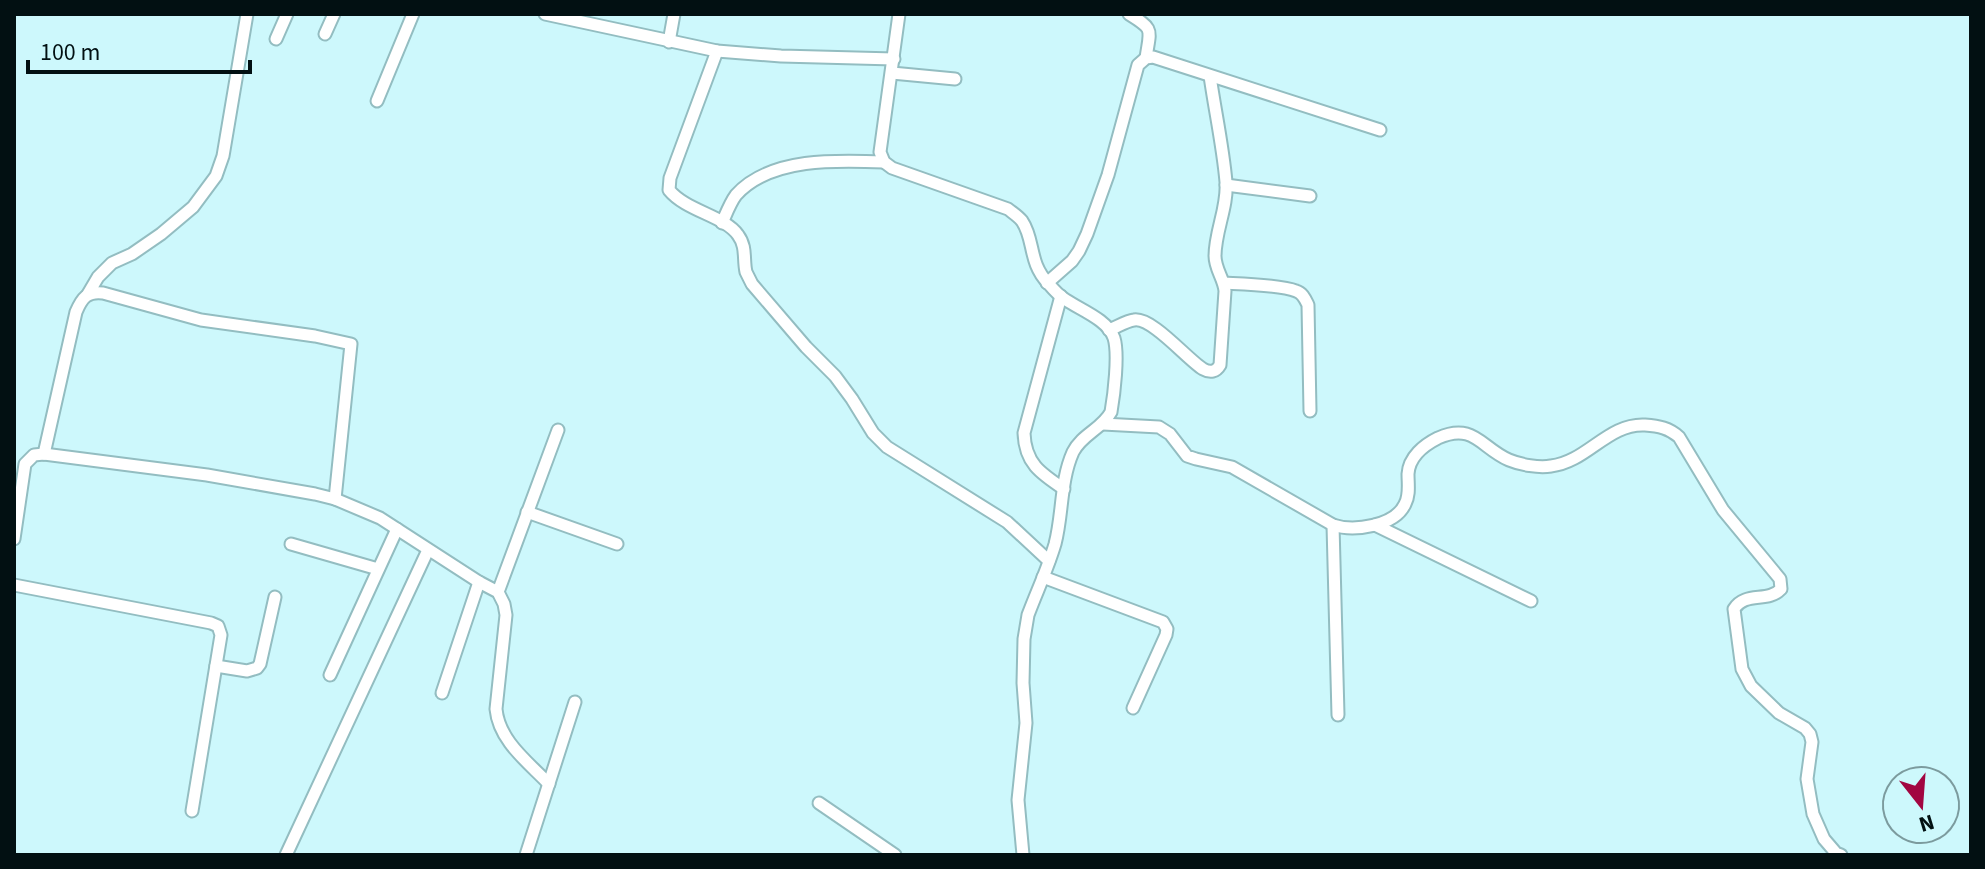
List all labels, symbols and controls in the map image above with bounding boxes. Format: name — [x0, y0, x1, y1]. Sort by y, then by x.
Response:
scale bar — [28, 24, 250, 74]
text: 100 m — [40, 35, 100, 70]
north arrow — [1881, 765, 1961, 845]
text: N — [1915, 806, 1938, 841]

